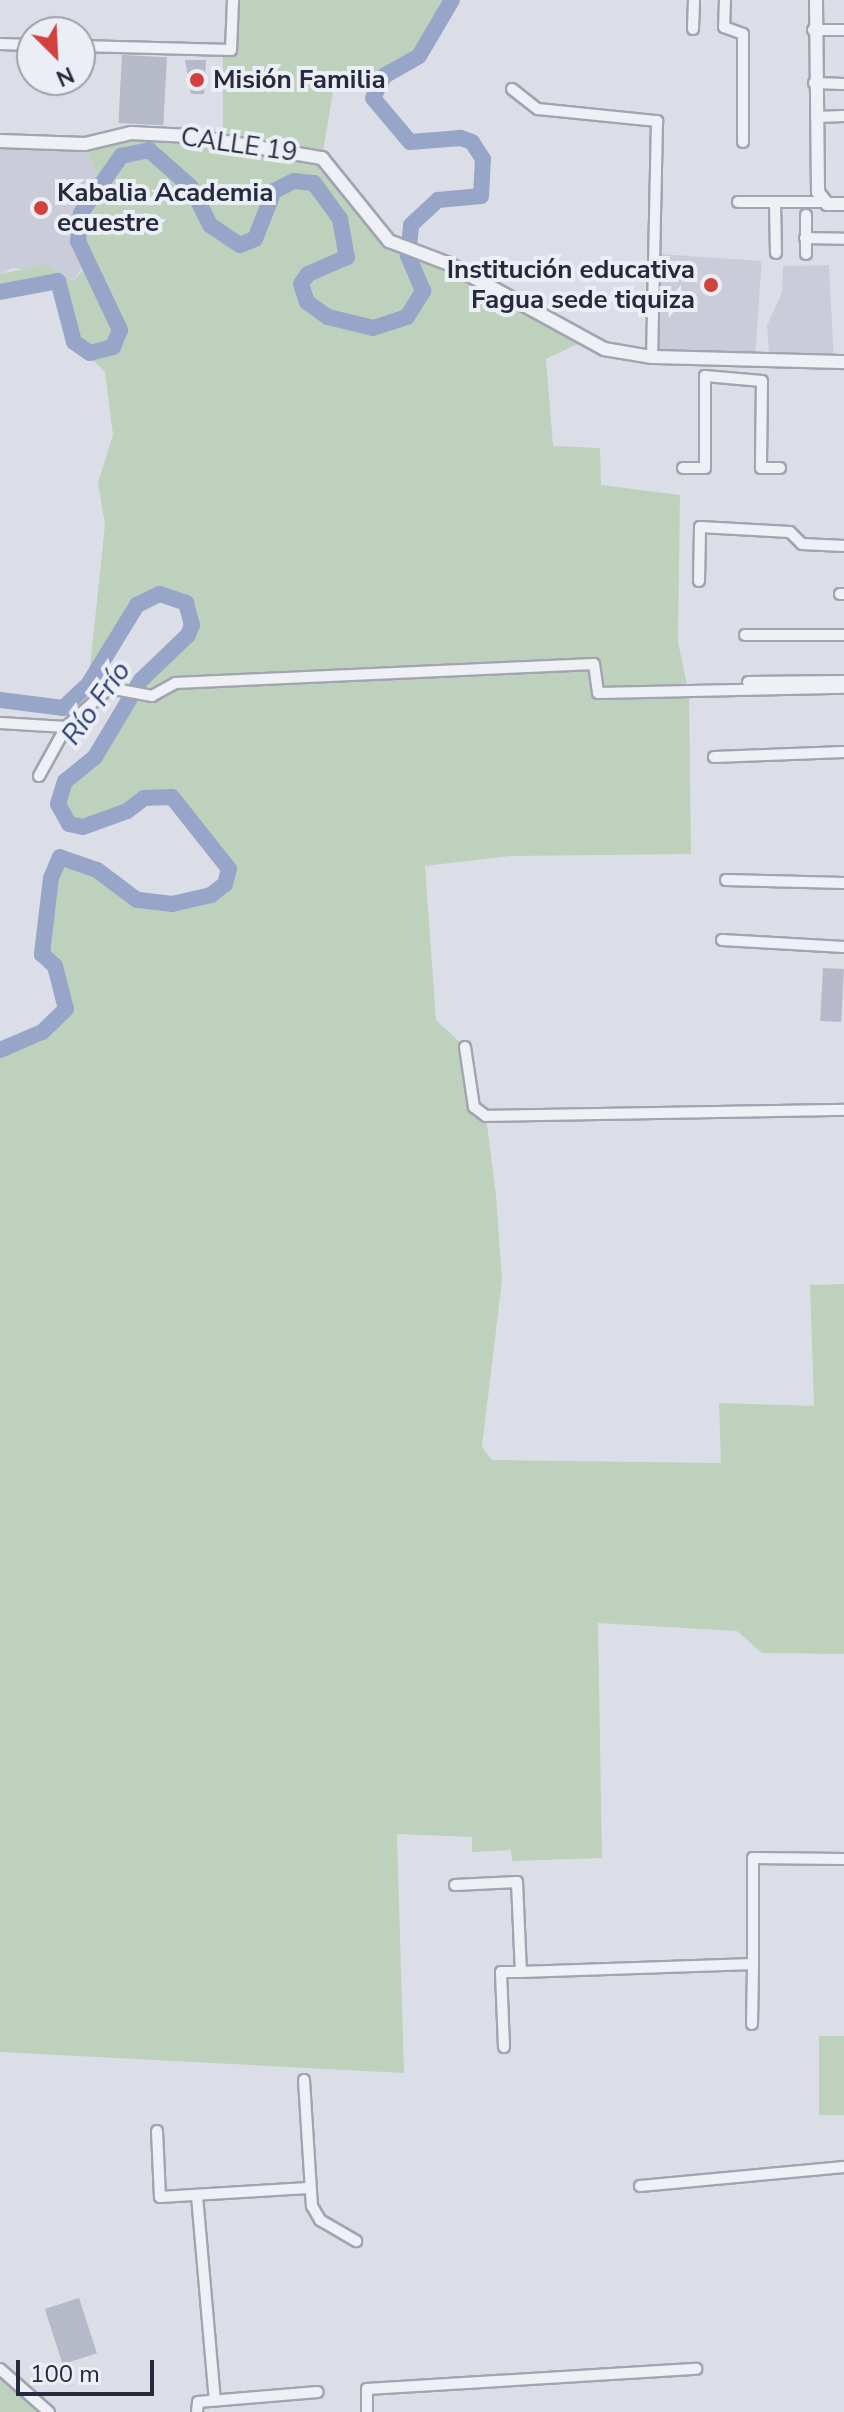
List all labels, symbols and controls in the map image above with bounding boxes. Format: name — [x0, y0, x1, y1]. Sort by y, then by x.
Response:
north arrow — [16, 16, 96, 96]
text: N — [51, 59, 79, 93]
place label: Misión Familia — [213, 64, 386, 96]
marker: Misión Familia — [188, 71, 206, 89]
street label: CALLE 19 — [179, 121, 299, 169]
place label: Kabalia Academia ecuestre — [57, 177, 273, 238]
marker: Kabalia Academia ecuestre — [32, 199, 50, 217]
place label: Institución educativa Fagua sede tiquiza — [447, 254, 695, 316]
marker: Institución educativa Fagua sede tiquiza — [702, 276, 720, 294]
water label: Río Frío — [54, 655, 138, 751]
scale bar — [20, 2344, 158, 2394]
text: 100 m — [30, 2358, 100, 2390]

